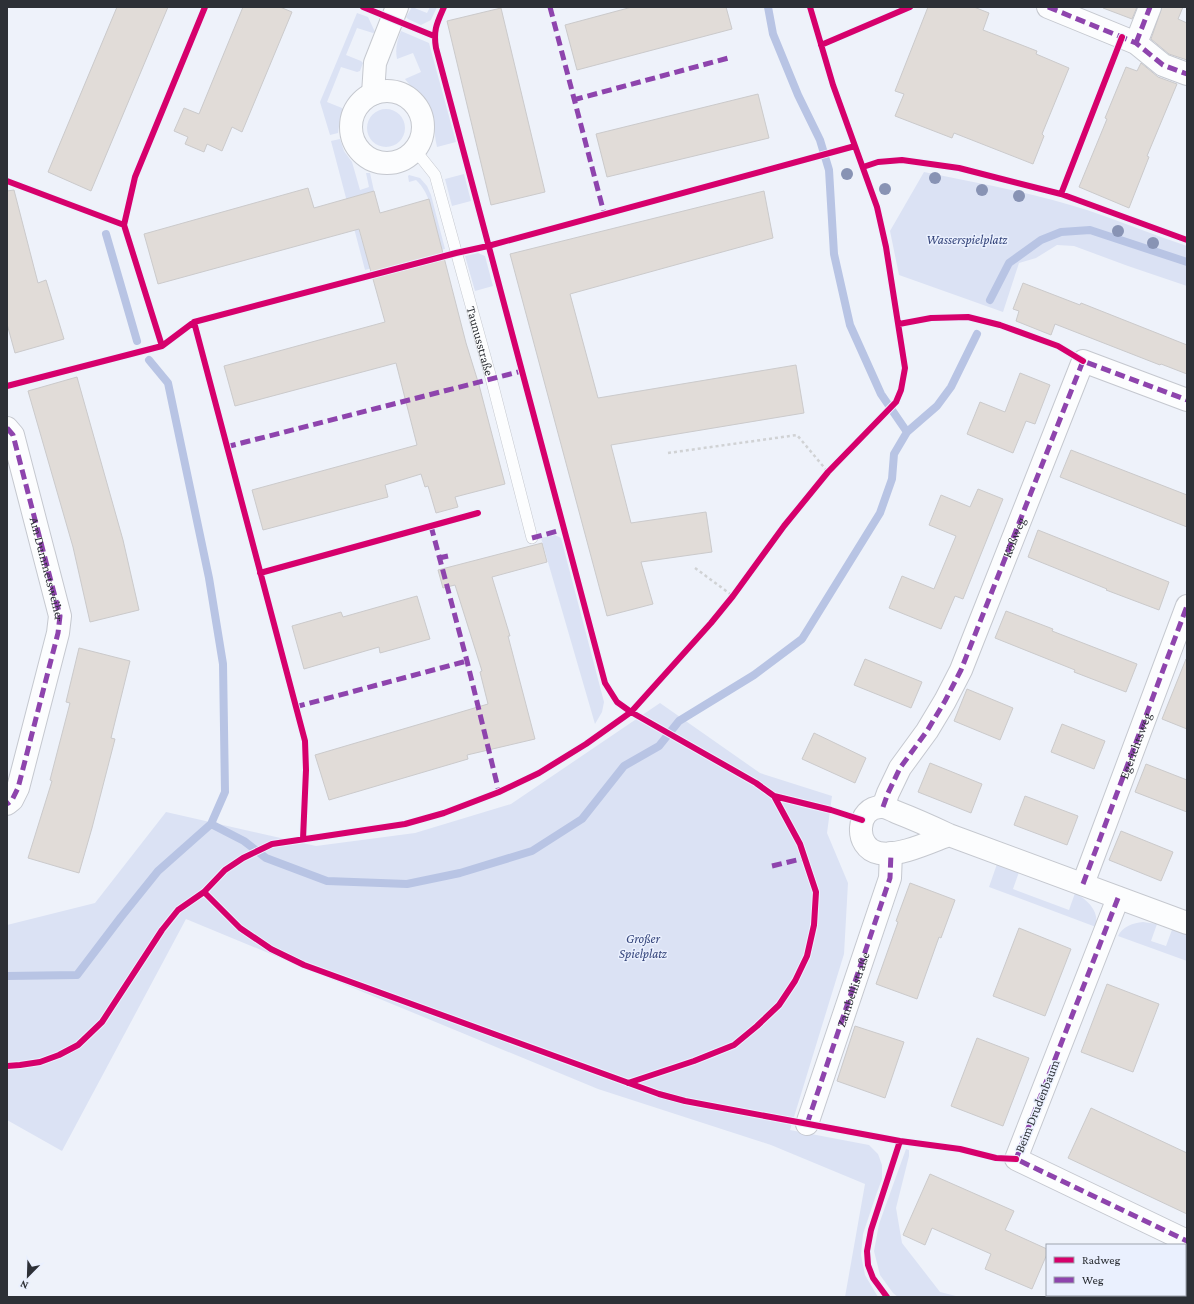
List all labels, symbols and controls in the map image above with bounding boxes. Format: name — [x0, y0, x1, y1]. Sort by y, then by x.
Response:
park label: Wasserspielplatz — [927, 232, 1008, 247]
street label: Taunusstraße — [464, 304, 498, 377]
street label: Kößweg — [999, 514, 1028, 560]
street label: Am Dummetsweiher — [27, 515, 68, 623]
street label: Egerichtsweg — [1116, 709, 1154, 781]
park label: Großer Spielplatz — [619, 931, 667, 961]
street label: Zambellistraße — [833, 949, 872, 1029]
street label: Beim Drudenbaum — [1012, 1057, 1063, 1155]
legend — [1046, 1244, 1186, 1296]
text: Radweg — [1082, 1253, 1120, 1267]
north arrow — [8, 1256, 48, 1296]
text: Weg — [1082, 1273, 1104, 1287]
text: N — [18, 1278, 30, 1292]

